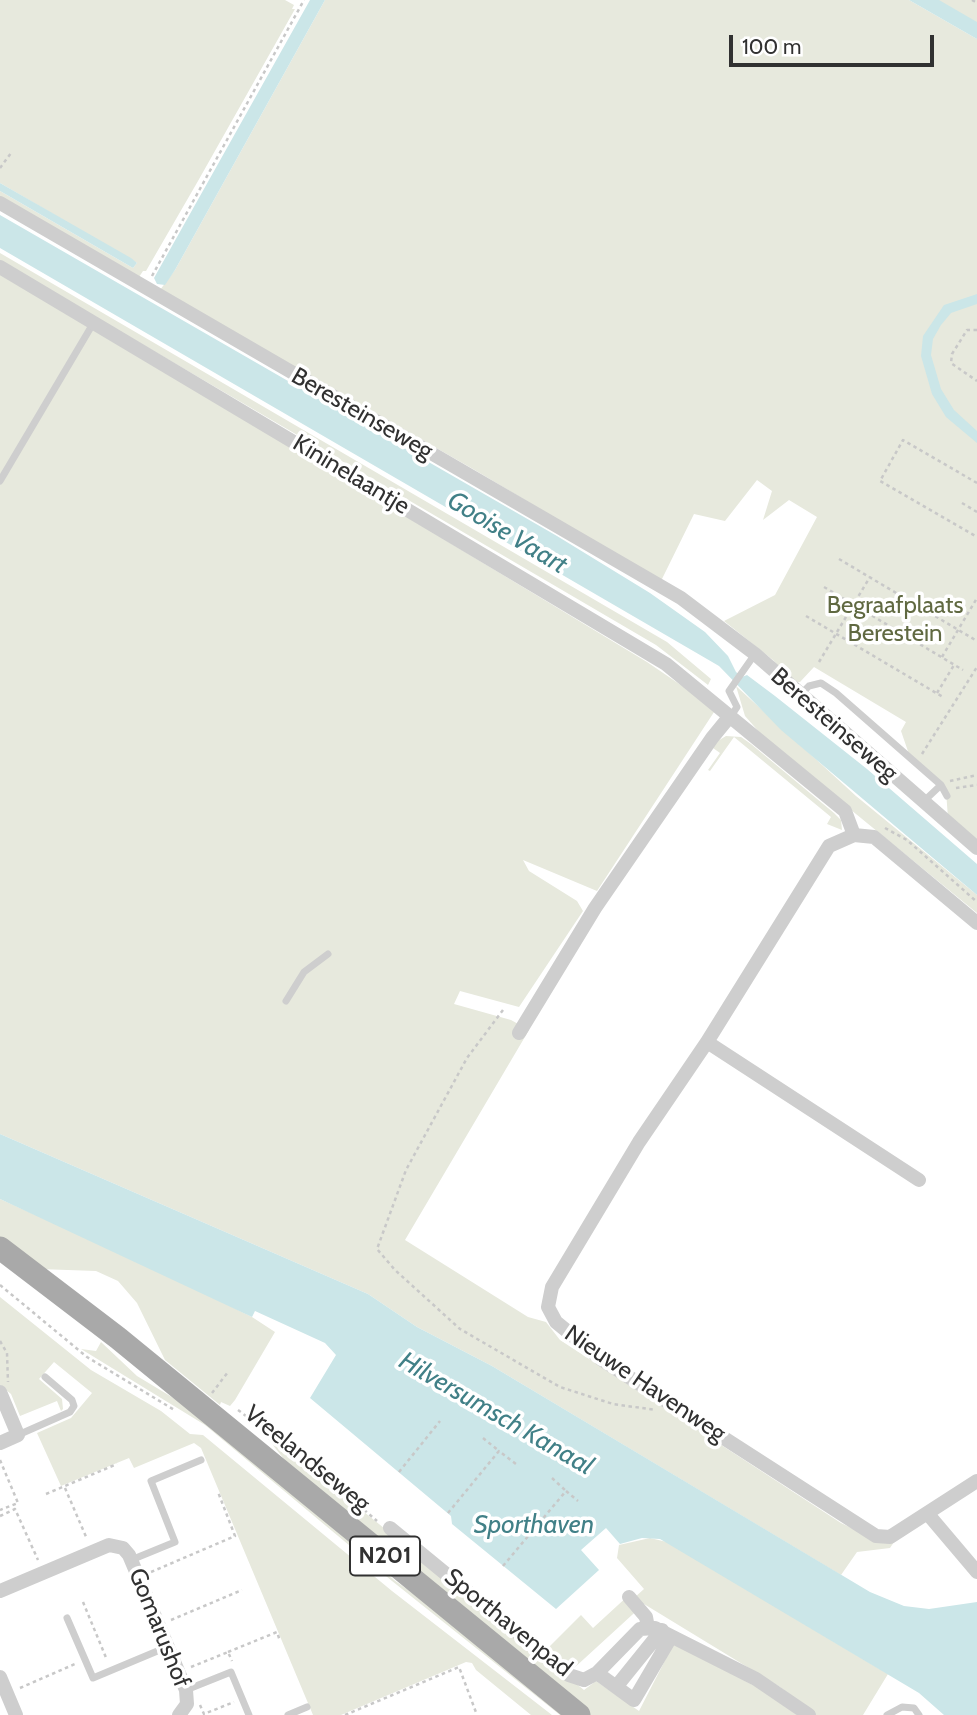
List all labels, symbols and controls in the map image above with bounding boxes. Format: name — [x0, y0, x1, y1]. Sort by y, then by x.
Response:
scale bar — [732, 21, 937, 65]
text: 100 m — [742, 34, 801, 59]
street label: Beresteinseweg — [286, 362, 438, 466]
street label: Kininelaantje — [288, 429, 414, 521]
water label: Gooise Vaart — [442, 485, 572, 581]
park label: Begraafplaats Berestein — [827, 592, 963, 648]
street label: Beresteinseweg — [765, 662, 903, 788]
street label: Nieuwe Havenweg — [559, 1319, 731, 1449]
water label: Hilversumsch Kanaal — [393, 1346, 599, 1482]
street label: Vreelandseweg — [238, 1400, 376, 1518]
water label: Sporthaven — [474, 1509, 594, 1541]
road number: N201 — [350, 1536, 420, 1576]
street label: Sporthavenpad — [438, 1563, 578, 1683]
street label: Gomarushof — [122, 1564, 196, 1692]

